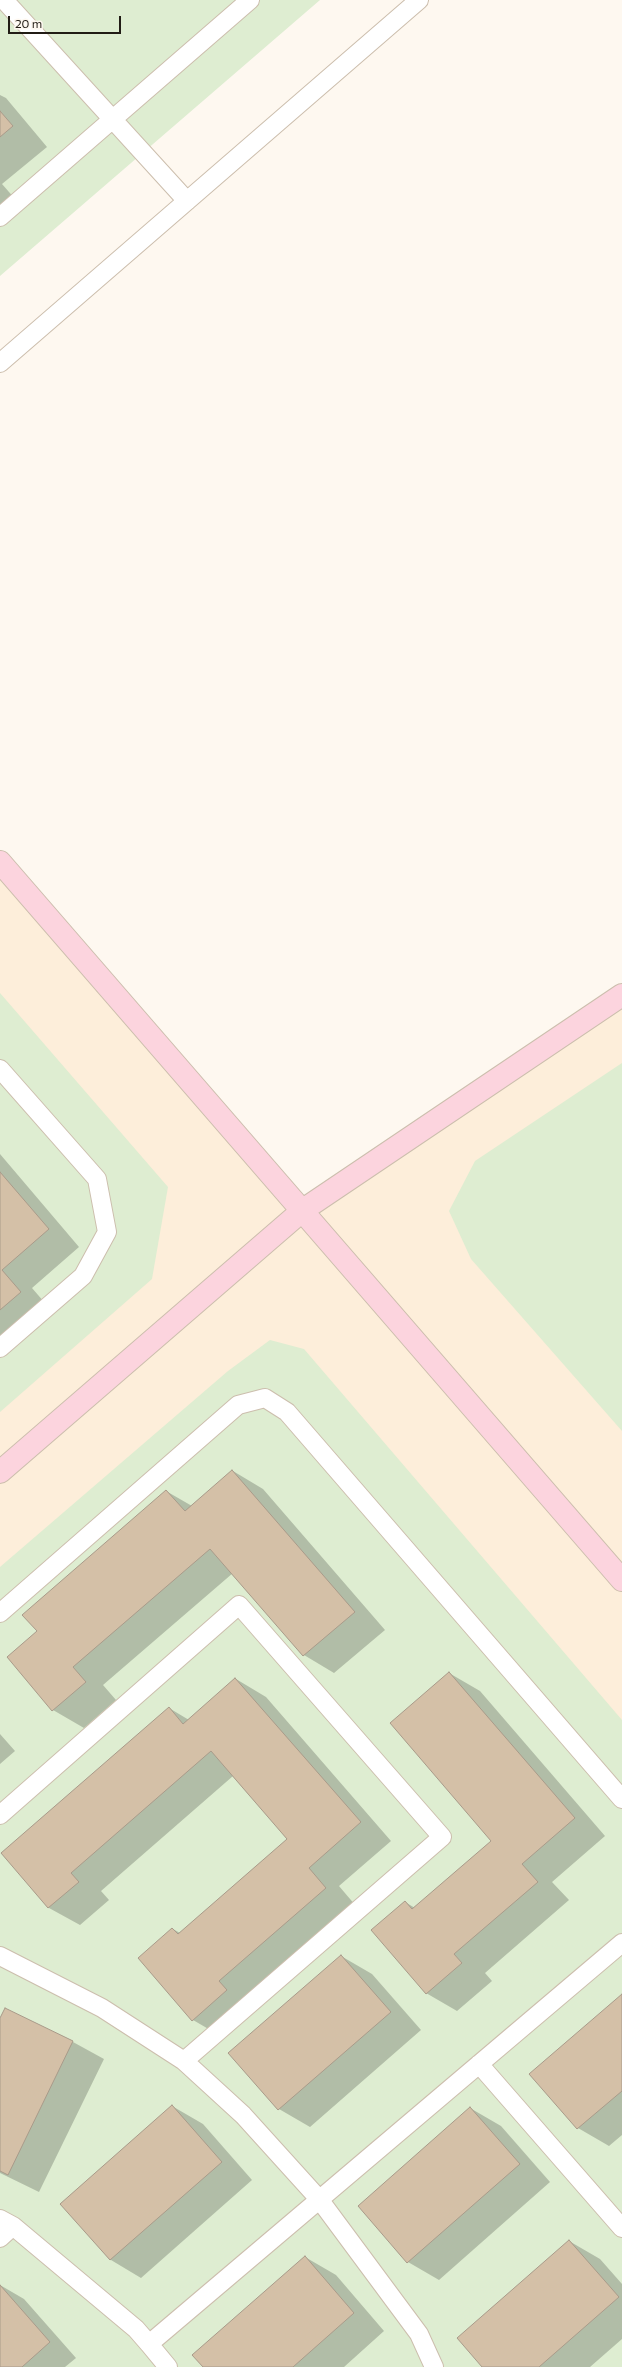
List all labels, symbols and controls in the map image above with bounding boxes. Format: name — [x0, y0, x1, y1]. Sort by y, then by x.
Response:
scale bar — [10, 8, 123, 34]
text: 20 m — [15, 16, 42, 30]

